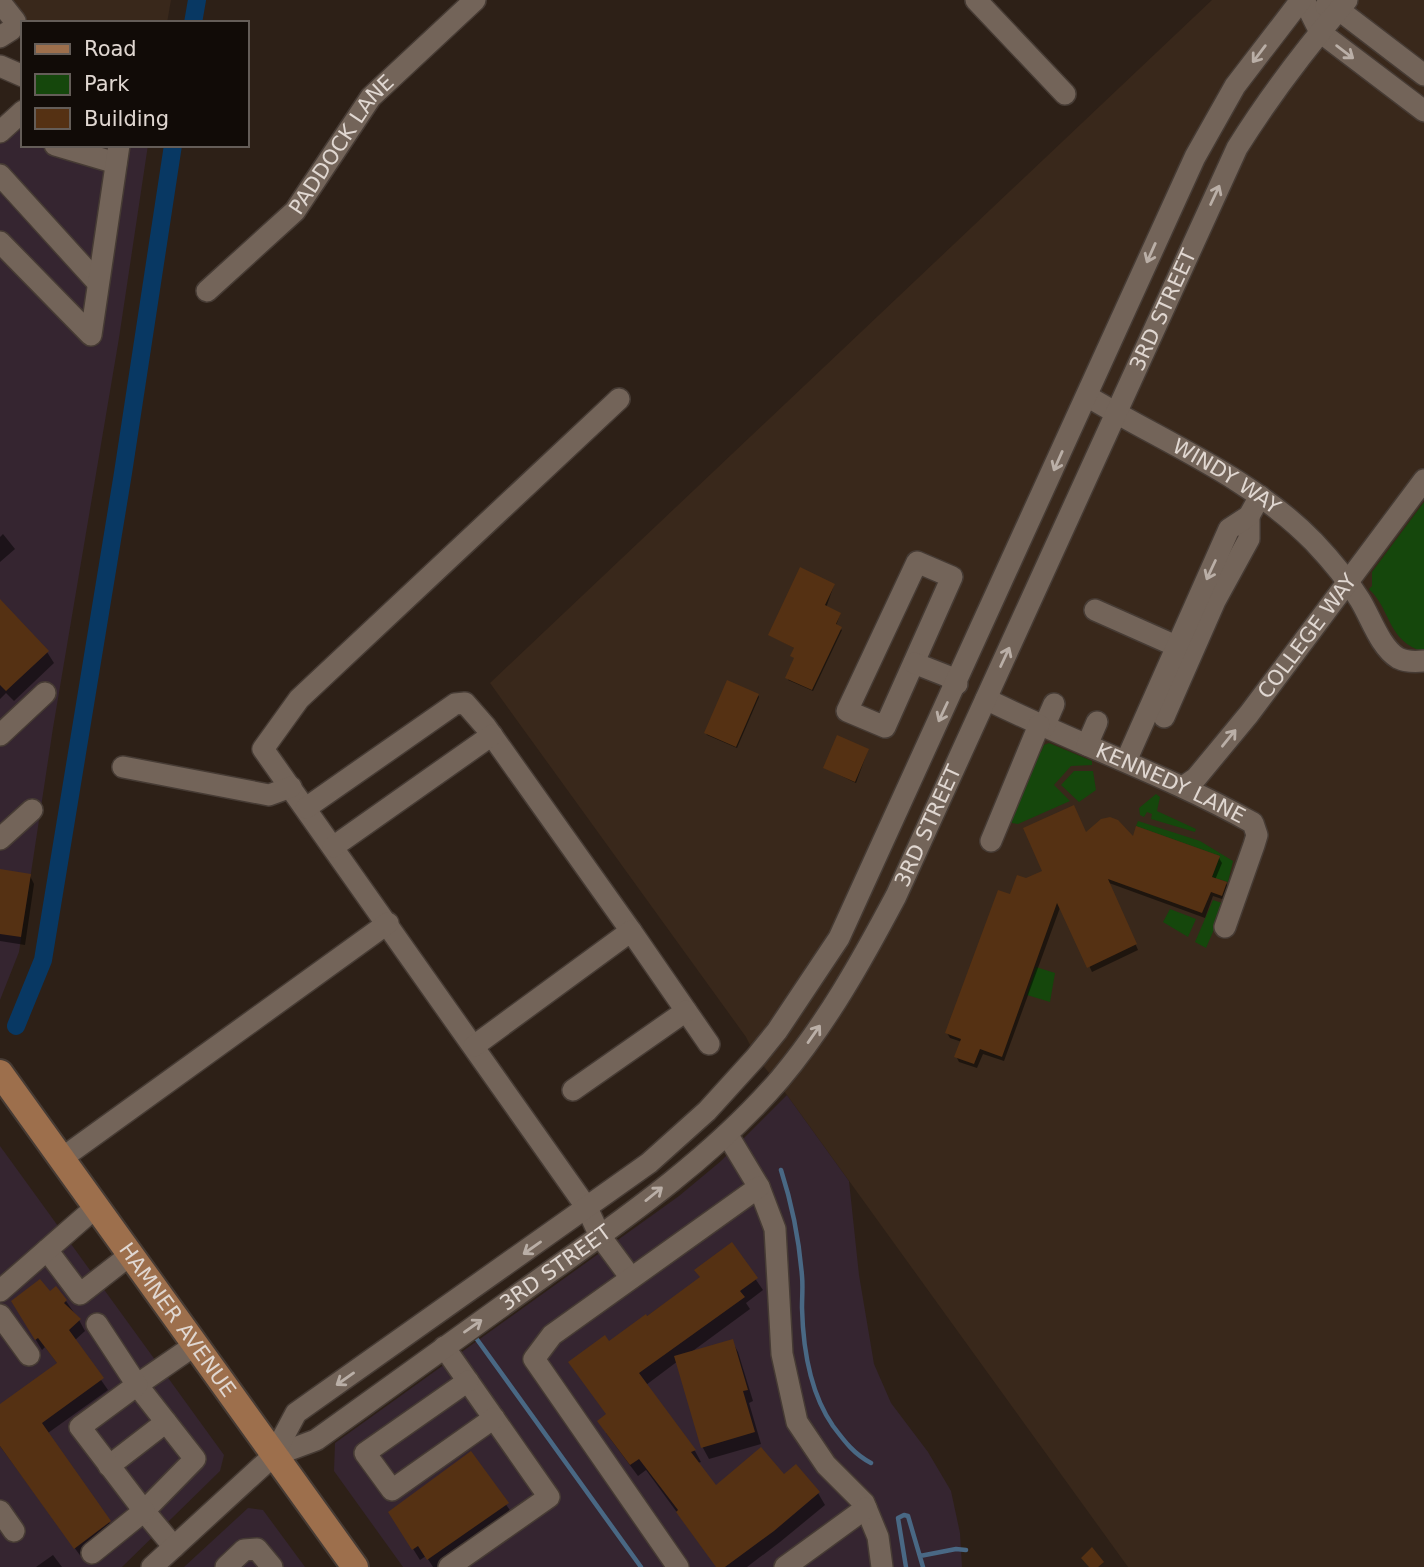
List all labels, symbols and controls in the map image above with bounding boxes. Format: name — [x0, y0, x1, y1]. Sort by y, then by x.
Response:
legend — [21, 21, 248, 147]
text: Road — [84, 37, 137, 61]
one-way arrow — [1252, 44, 1267, 63]
one-way arrow — [1335, 45, 1354, 60]
street label: PADDOCK LANE — [284, 70, 399, 219]
text: Park — [84, 72, 130, 96]
text: Building — [84, 107, 169, 131]
one-way arrow — [1209, 185, 1222, 206]
one-way arrow — [1144, 242, 1157, 263]
street label: 3RD STREET — [1125, 245, 1201, 375]
street label: WINDY WAY — [1168, 434, 1285, 519]
one-way arrow — [1051, 450, 1064, 471]
one-way arrow — [1203, 559, 1217, 580]
street label: COLLEGE WAY — [1253, 569, 1362, 703]
one-way arrow — [999, 646, 1012, 668]
one-way arrow — [936, 701, 950, 722]
one-way arrow — [1221, 729, 1237, 747]
street label: KENNEDY LANE — [1092, 738, 1249, 828]
street label: 3RD STREET — [890, 761, 966, 891]
one-way arrow — [807, 1025, 821, 1044]
one-way arrow — [644, 1186, 662, 1201]
street label: 3RD STREET — [495, 1220, 616, 1315]
street label: HAMNER AVENUE — [114, 1238, 241, 1401]
one-way arrow — [523, 1241, 542, 1255]
one-way arrow — [463, 1319, 482, 1333]
one-way arrow — [336, 1371, 355, 1386]

